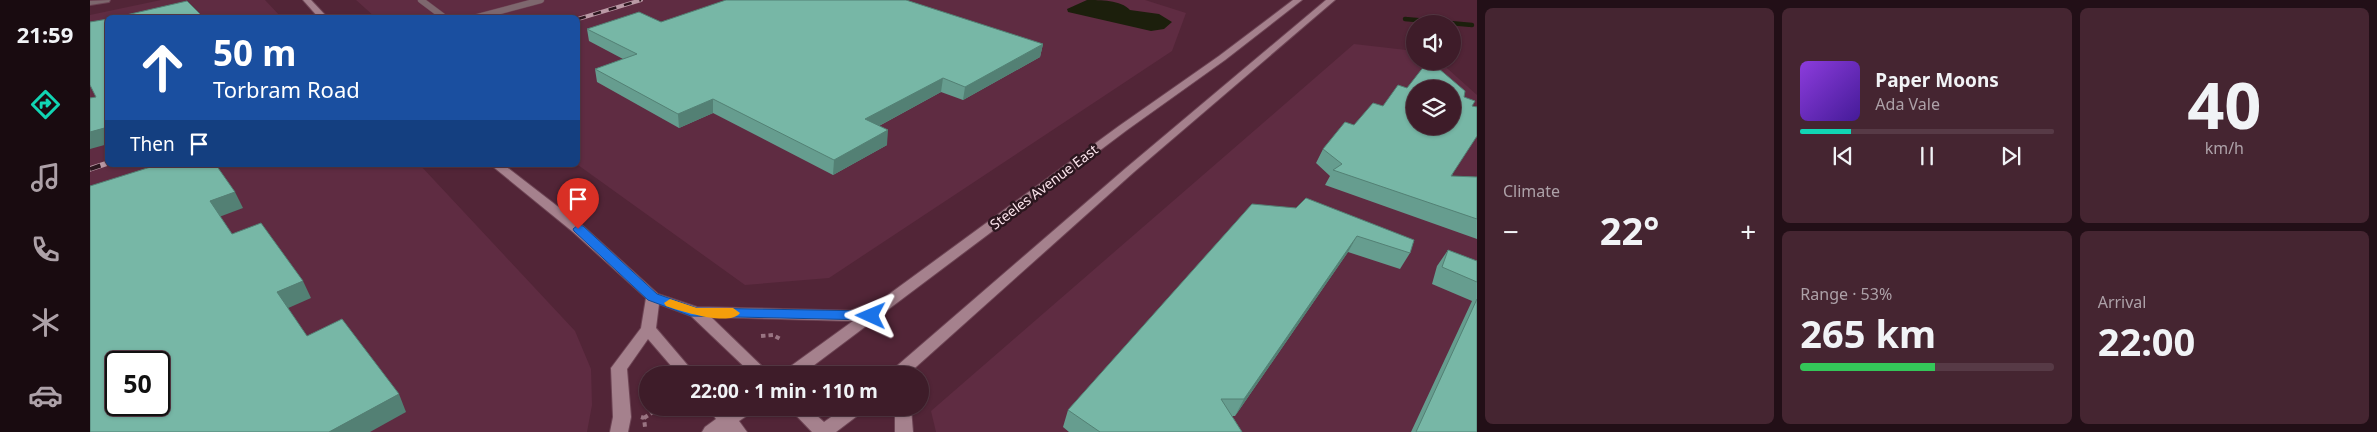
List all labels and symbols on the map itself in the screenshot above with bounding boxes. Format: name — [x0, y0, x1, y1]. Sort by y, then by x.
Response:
street label: Steeles Avenue East — [986, 140, 1102, 233]
pin — [557, 178, 599, 229]
position arrow — [844, 289, 896, 341]
speed limit sign: 50 — [105, 351, 170, 416]

